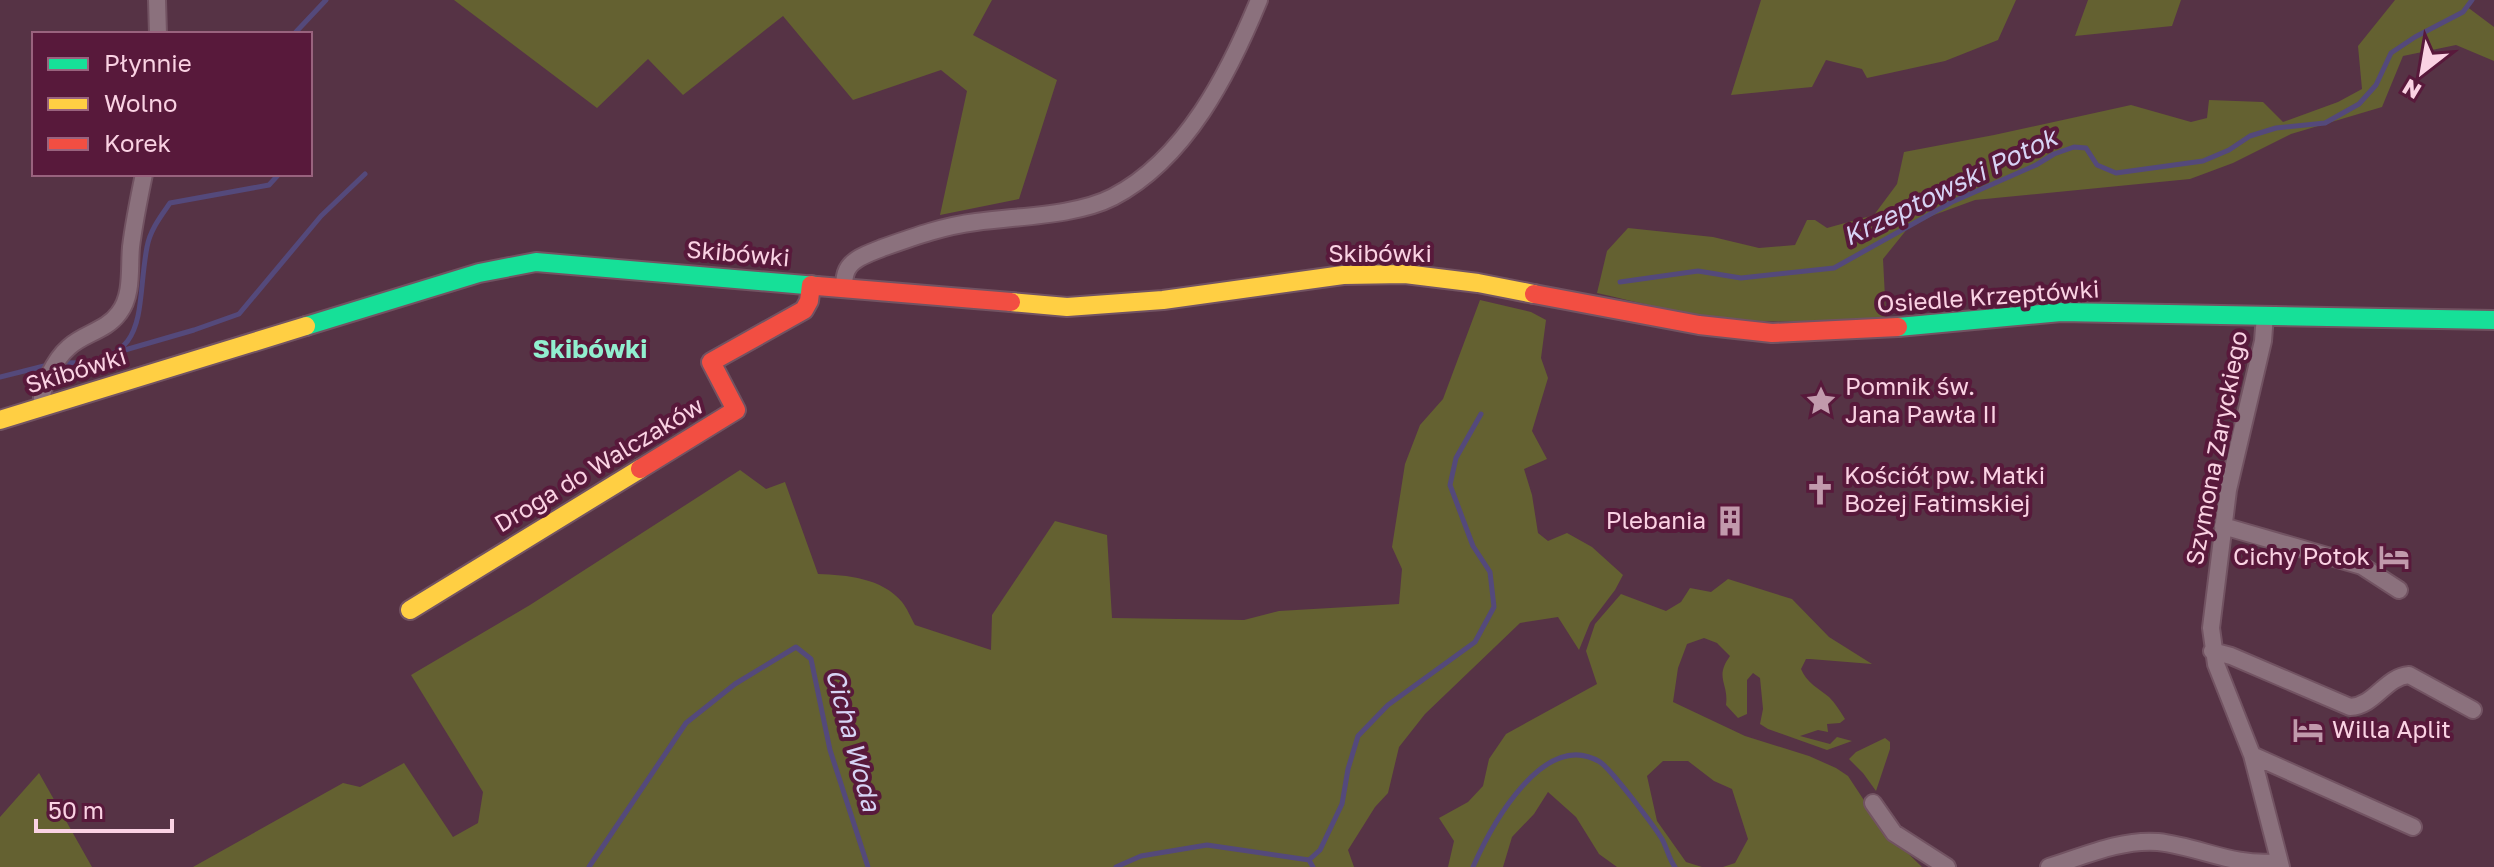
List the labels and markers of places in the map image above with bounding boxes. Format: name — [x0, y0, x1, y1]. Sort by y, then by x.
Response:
place label: Pomnik św. Jana Pawła II — [1845, 371, 1997, 428]
place icon: Pomnik św. Jana Pawła II — [1804, 384, 1838, 418]
place label: Kościół pw. Matki Bożej Fatimskiej — [1844, 460, 2045, 517]
church icon: Kościół pw. Matki Bożej Fatimskiej — [1803, 473, 1837, 507]
building icon: Plebania — [1713, 504, 1747, 538]
place label: Plebania — [1606, 505, 1706, 534]
hotel icon: Cichy Potok — [2377, 540, 2411, 574]
place label: Cichy Potok — [2233, 541, 2370, 570]
hotel icon: Willa Aplit — [2291, 713, 2325, 747]
place label: Willa Aplit — [2332, 714, 2451, 743]

